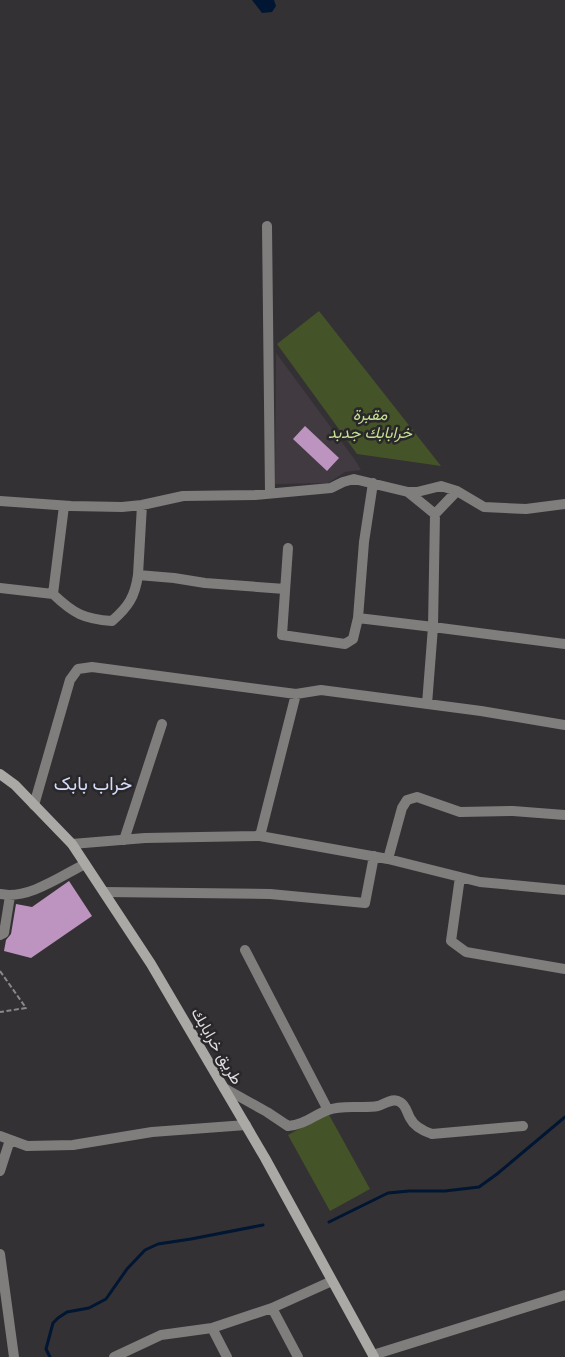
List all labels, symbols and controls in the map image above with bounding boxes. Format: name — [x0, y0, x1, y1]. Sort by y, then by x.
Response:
park label: مقبرة خرابابك جدبد — [328, 405, 413, 443]
district label: خراب بابک — [54, 772, 132, 795]
street label: طريق خرابابك — [186, 1004, 247, 1088]

